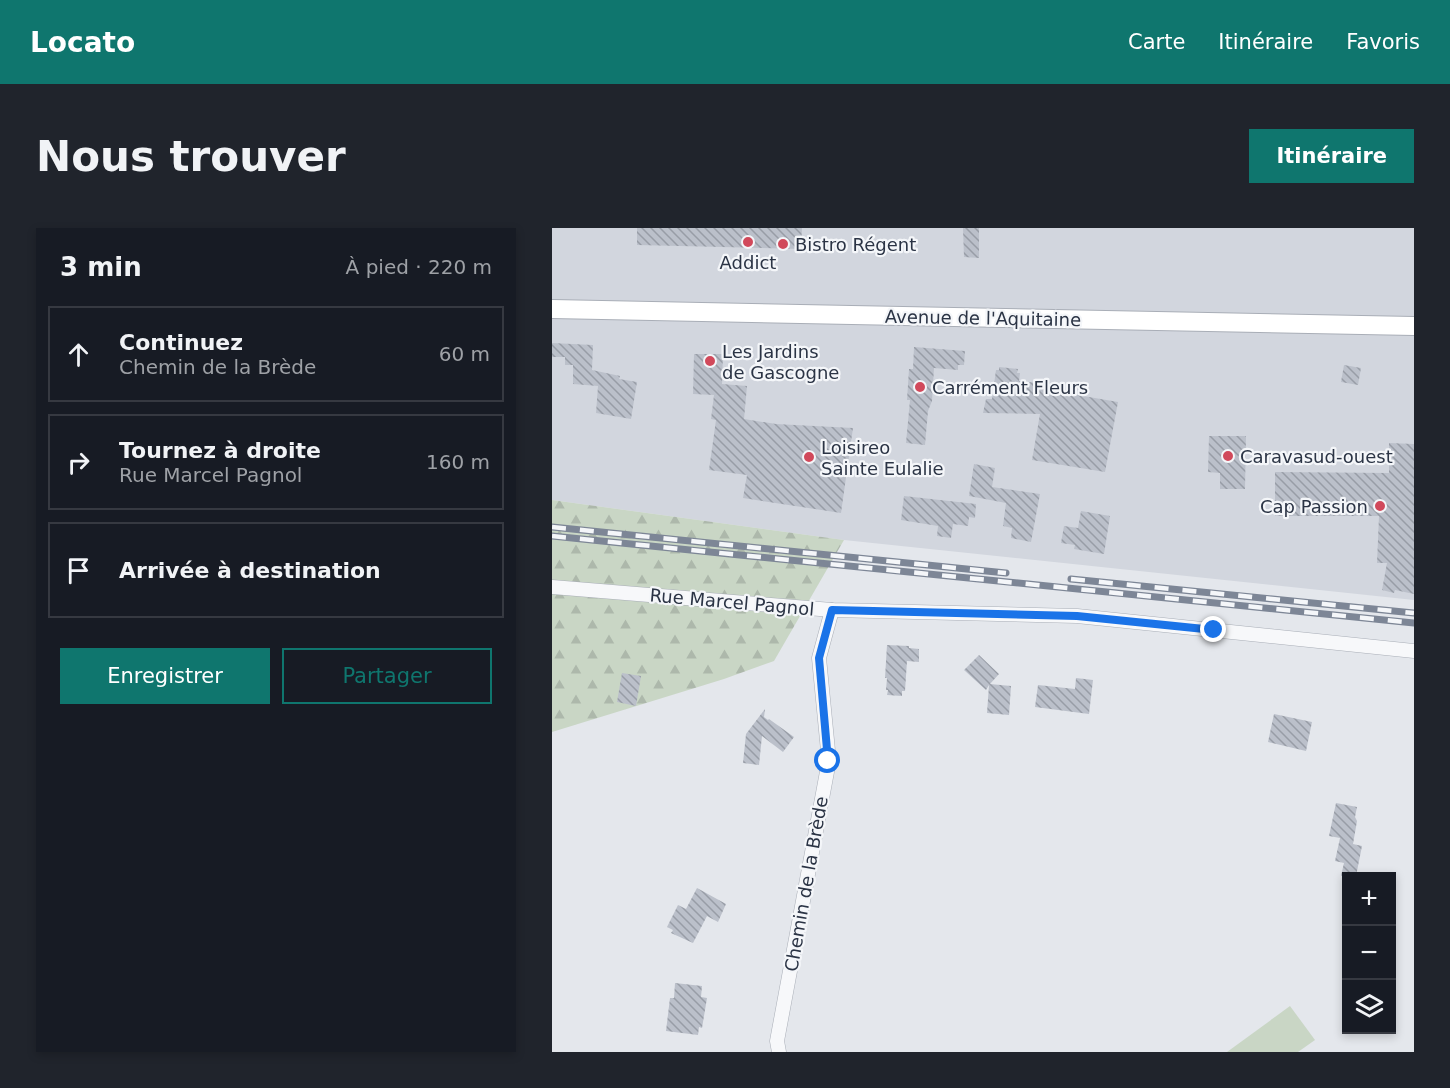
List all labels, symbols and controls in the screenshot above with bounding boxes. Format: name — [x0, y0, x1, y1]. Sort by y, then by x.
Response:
text: Locato — [30, 26, 135, 59]
text: Carte — [1128, 30, 1185, 54]
text: Itinéraire — [1218, 30, 1313, 54]
text: Favoris — [1346, 30, 1420, 54]
button: Itinéraire — [1249, 129, 1414, 183]
text: Nous trouver — [36, 132, 346, 181]
place label: Bistro Régent — [795, 234, 916, 255]
marker: Addict — [741, 235, 755, 249]
marker: Bistro Régent — [776, 237, 790, 251]
text: 3 min — [60, 252, 142, 282]
place label: Addict — [720, 252, 776, 273]
text: À pied · 220 m — [346, 255, 492, 279]
street label: Avenue de l'Aquitaine — [885, 306, 1081, 330]
text: Continuez — [119, 330, 243, 355]
icon: ahead — [62, 338, 95, 371]
place label: Les Jardins de Gascogne — [722, 341, 839, 383]
text: 60 m — [439, 342, 490, 366]
marker: Les Jardins de Gascogne — [703, 354, 717, 368]
text: Chemin de la Brède — [119, 355, 316, 379]
place label: Carrément Fleurs — [932, 377, 1088, 398]
marker: Carrément Fleurs — [913, 380, 927, 394]
place label: Loisireo Sainte Eulalie — [821, 437, 944, 479]
text: Tournez à droite — [119, 438, 321, 463]
icon: right — [62, 446, 95, 479]
place label: Caravasud-ouest — [1240, 446, 1393, 467]
marker: Caravasud-ouest — [1221, 449, 1235, 463]
text: 160 m — [426, 450, 490, 474]
marker: Loisireo Sainte Eulalie — [802, 450, 816, 464]
text: Rue Marcel Pagnol — [119, 463, 302, 487]
place label: Cap Passion — [1260, 496, 1368, 517]
marker: Cap Passion — [1373, 499, 1387, 513]
icon: arrive — [62, 554, 95, 587]
text: Arrivée à destination — [119, 558, 381, 583]
street label: Rue Marcel Pagnol — [649, 584, 815, 620]
route end — [1200, 616, 1226, 642]
button: Enregistrer — [60, 648, 270, 704]
button: Partager — [282, 648, 492, 704]
route start — [814, 747, 840, 773]
street label: Chemin de la Brède — [780, 795, 832, 973]
map controls — [1342, 872, 1396, 1034]
button: + — [1342, 872, 1396, 926]
button: − — [1342, 926, 1396, 980]
button: layers — [1342, 980, 1396, 1034]

